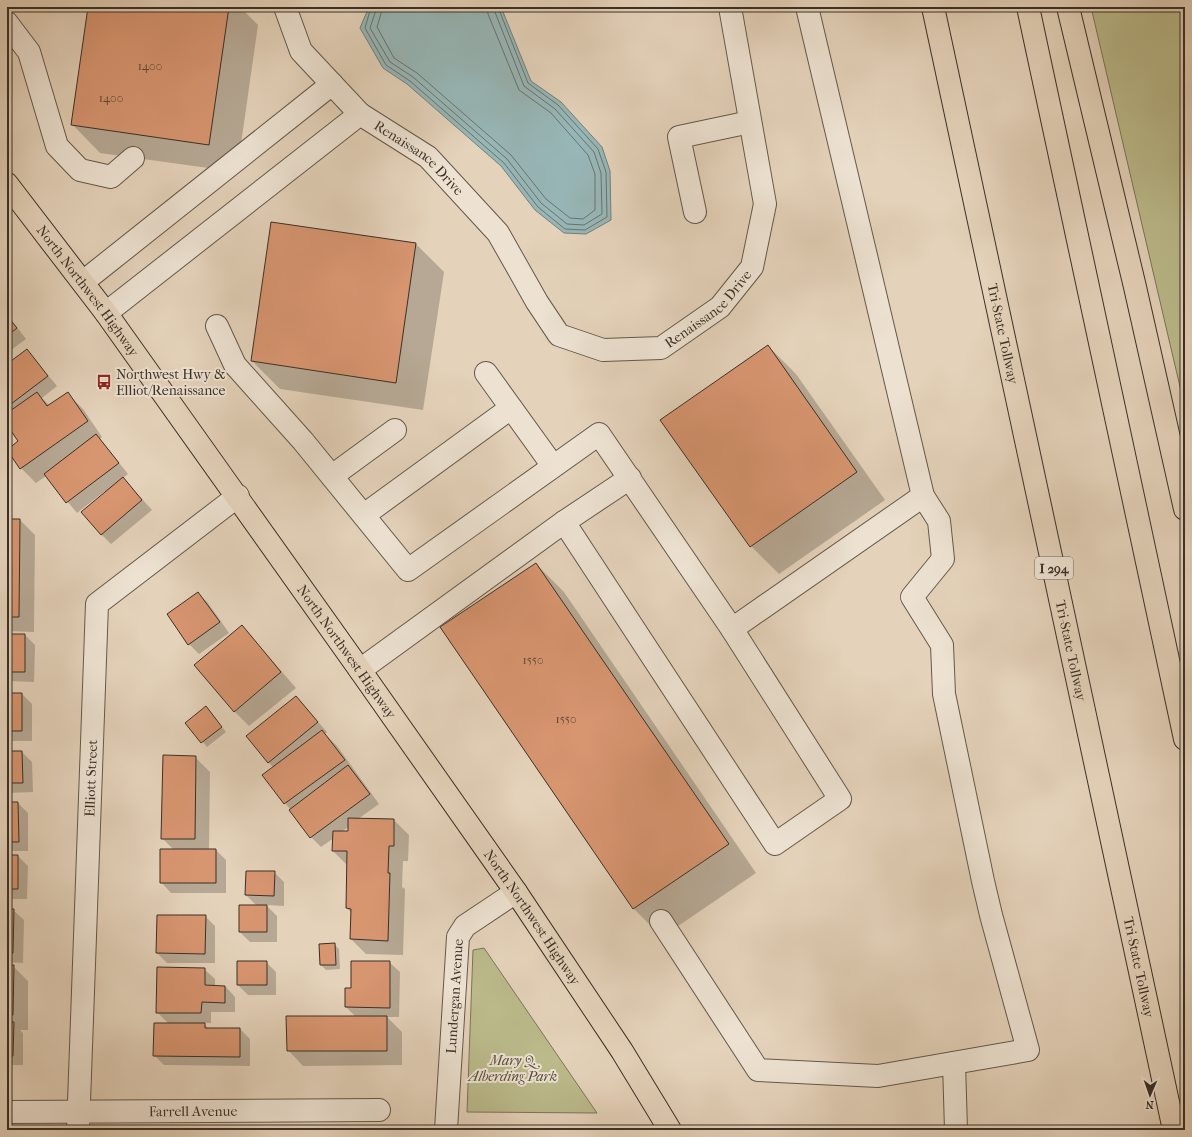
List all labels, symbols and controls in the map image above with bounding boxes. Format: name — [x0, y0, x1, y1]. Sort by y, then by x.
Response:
house number: 1400 — [138, 59, 162, 73]
house number: 1400 — [99, 91, 123, 105]
street label: Renaissance Drive — [371, 117, 467, 199]
street label: North Northwest Highway — [33, 222, 143, 360]
street label: Renaissance Drive — [662, 267, 755, 352]
street label: Tri-State Tollway — [984, 282, 1022, 386]
place label: Northwest Hwy & Elliot/Renaissance — [116, 366, 226, 399]
bus stop icon: Northwest Hwy & Elliot/Renaissance — [95, 373, 113, 391]
road number: I 294 — [1035, 557, 1073, 579]
street label: North Northwest Highway — [293, 582, 400, 722]
street label: Tri-State Tollway — [1051, 598, 1090, 703]
house number: 1550 — [522, 653, 544, 667]
house number: 1550 — [555, 712, 577, 726]
street label: Elliott Street — [81, 739, 101, 817]
street label: North Northwest Highway — [480, 847, 584, 989]
street label: Tri-State Tollway — [1119, 915, 1158, 1020]
street label: Lundergan Avenue — [443, 938, 467, 1054]
park label: Mary Q. Alberding Park — [467, 1052, 557, 1085]
north arrow — [1130, 1075, 1170, 1115]
text: N — [1145, 1098, 1154, 1111]
street label: Farrell Avenue — [149, 1103, 237, 1120]

